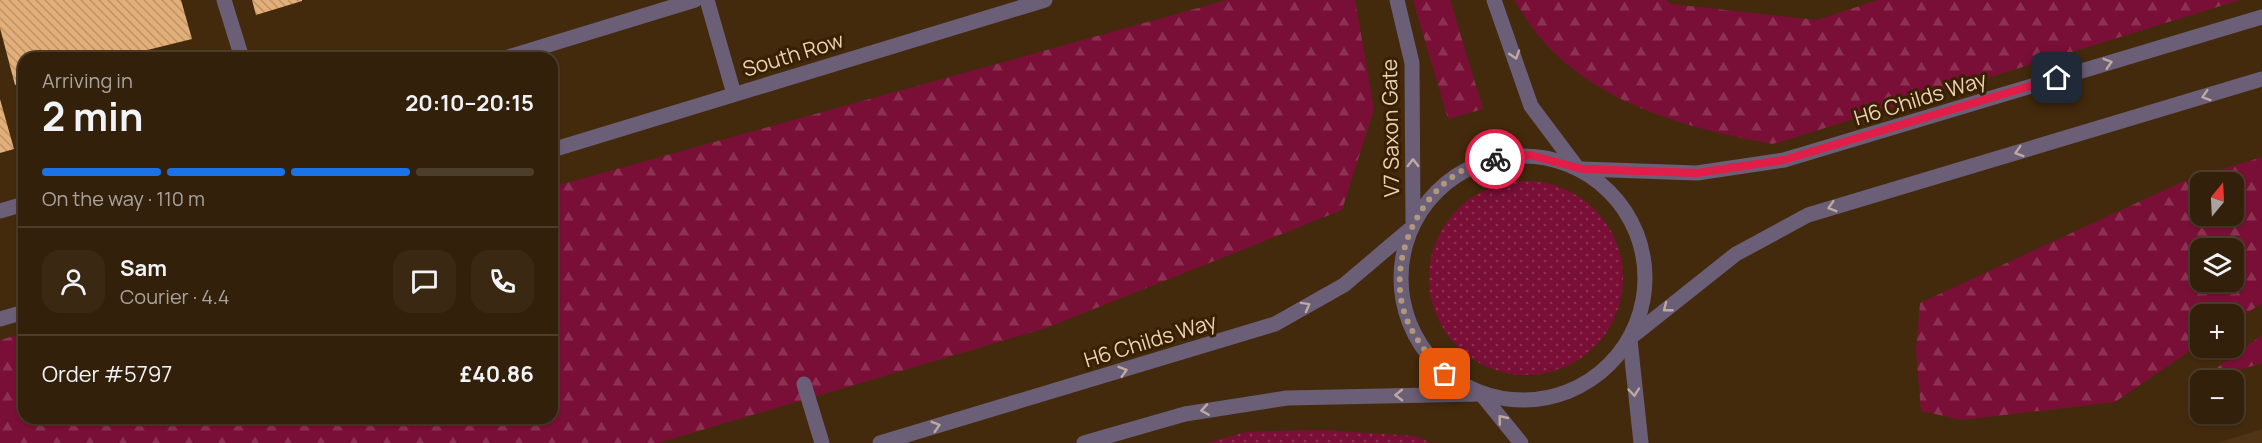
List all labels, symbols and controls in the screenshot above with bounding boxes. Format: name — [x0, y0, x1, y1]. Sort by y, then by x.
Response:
street label: South Row — [739, 25, 847, 83]
one-way arrow — [1507, 49, 1520, 60]
pin — [2031, 52, 2082, 103]
one-way arrow — [2102, 58, 2113, 70]
street label: V7 Saxon Gate — [1375, 59, 1405, 197]
icon: home — [2040, 61, 2073, 94]
street label: H6 Childs Way — [1850, 65, 1990, 131]
text: Arriving in — [42, 67, 133, 94]
text: 20:10–20:15 — [405, 88, 534, 118]
text: 2 min — [42, 89, 143, 143]
one-way arrow — [2201, 89, 2212, 101]
courier — [1465, 129, 1525, 189]
icon: bike — [1479, 143, 1512, 176]
one-way arrow — [2014, 145, 2025, 157]
one-way arrow — [1407, 158, 1419, 167]
north arrow — [2190, 172, 2244, 226]
map controls — [2190, 172, 2244, 424]
text: On the way · 110 m — [42, 185, 205, 212]
one-way arrow — [1827, 200, 1838, 212]
button: layers — [2190, 238, 2244, 292]
button: person — [42, 250, 105, 313]
button: chat — [393, 250, 456, 313]
button: phone — [471, 250, 534, 313]
text: Sam — [120, 253, 167, 283]
text: Courier · 4.4 — [120, 283, 230, 310]
one-way arrow — [1663, 301, 1674, 312]
one-way arrow — [1300, 302, 1311, 313]
button: + — [2190, 304, 2244, 358]
street label: H6 Childs Way — [1080, 307, 1220, 373]
pin — [1419, 348, 1470, 399]
icon: bag — [1428, 357, 1461, 390]
text: Order #5797 — [42, 359, 172, 389]
text: £40.86 — [460, 359, 534, 389]
one-way arrow — [1117, 366, 1128, 378]
button: − — [2190, 370, 2244, 424]
one-way arrow — [1628, 387, 1641, 396]
one-way arrow — [1395, 388, 1404, 401]
one-way arrow — [1201, 404, 1210, 416]
one-way arrow — [1498, 415, 1509, 426]
one-way arrow — [930, 421, 941, 433]

